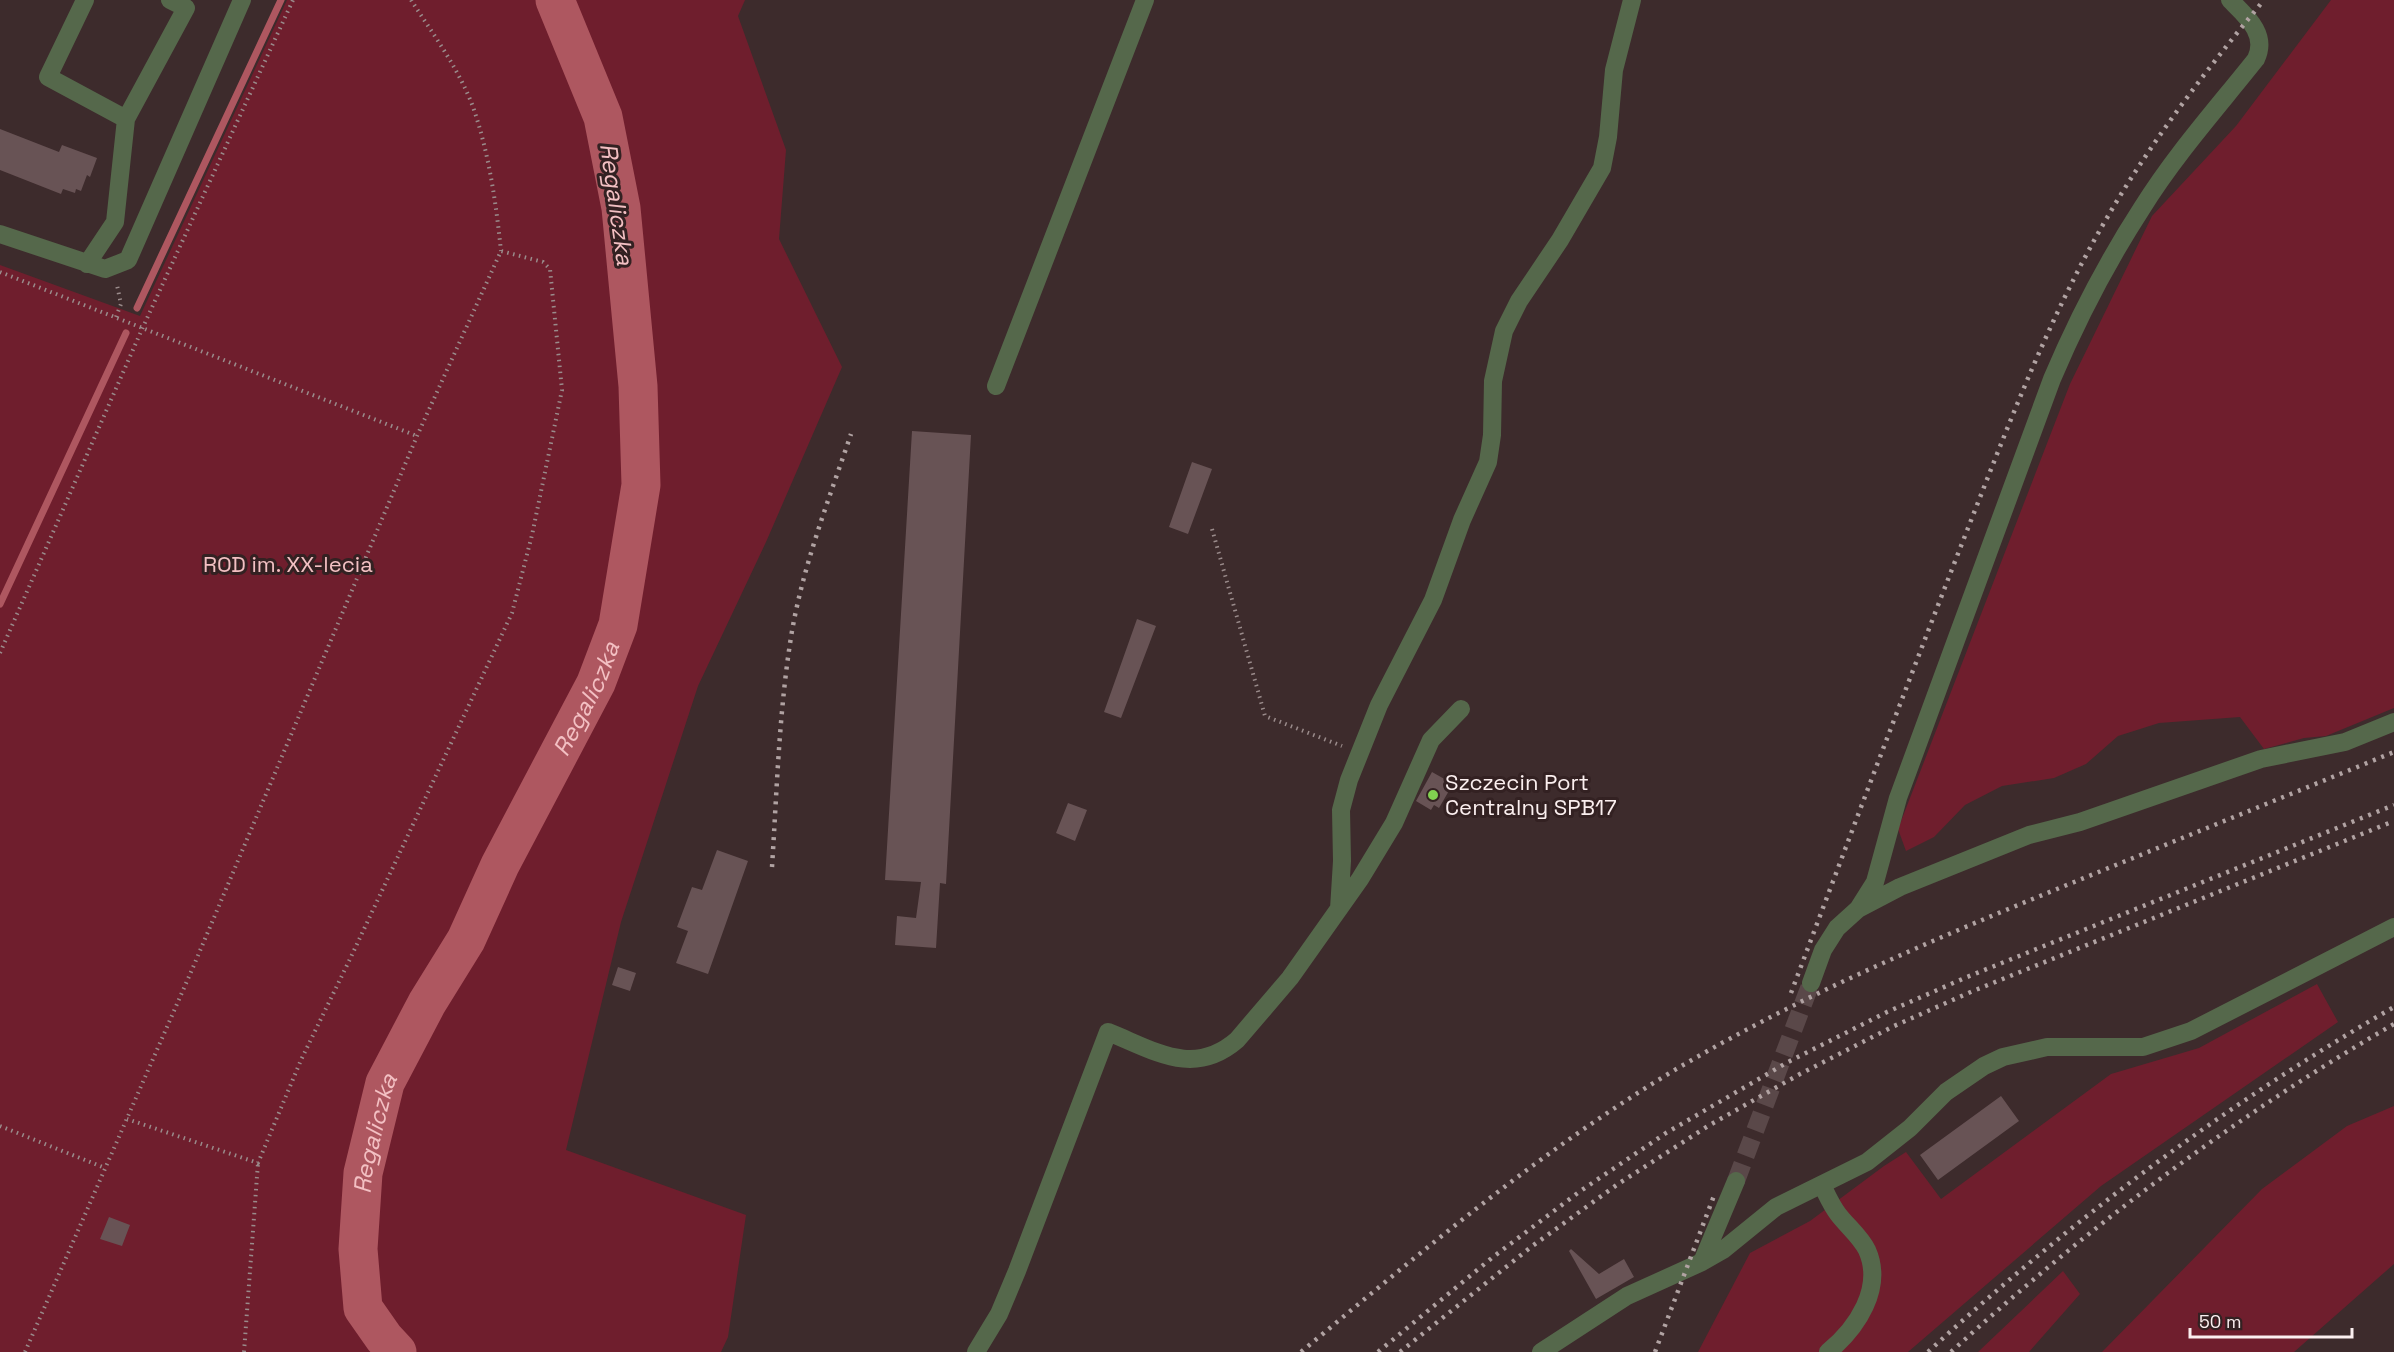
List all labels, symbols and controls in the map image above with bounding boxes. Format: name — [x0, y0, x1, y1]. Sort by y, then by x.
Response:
water label: Regaliczka — [593, 141, 641, 267]
park label: ROD im. XX-lecia — [203, 550, 373, 578]
water label: Regaliczka — [545, 637, 626, 761]
place label: Szczecin Port Centralny SPB17 — [1445, 768, 1617, 821]
marker: Szczecin Port Centralny SPB17 — [1426, 788, 1440, 802]
water label: Regaliczka — [346, 1067, 403, 1195]
scale bar — [2190, 1301, 2352, 1339]
text: 50 m — [2199, 1310, 2241, 1333]

